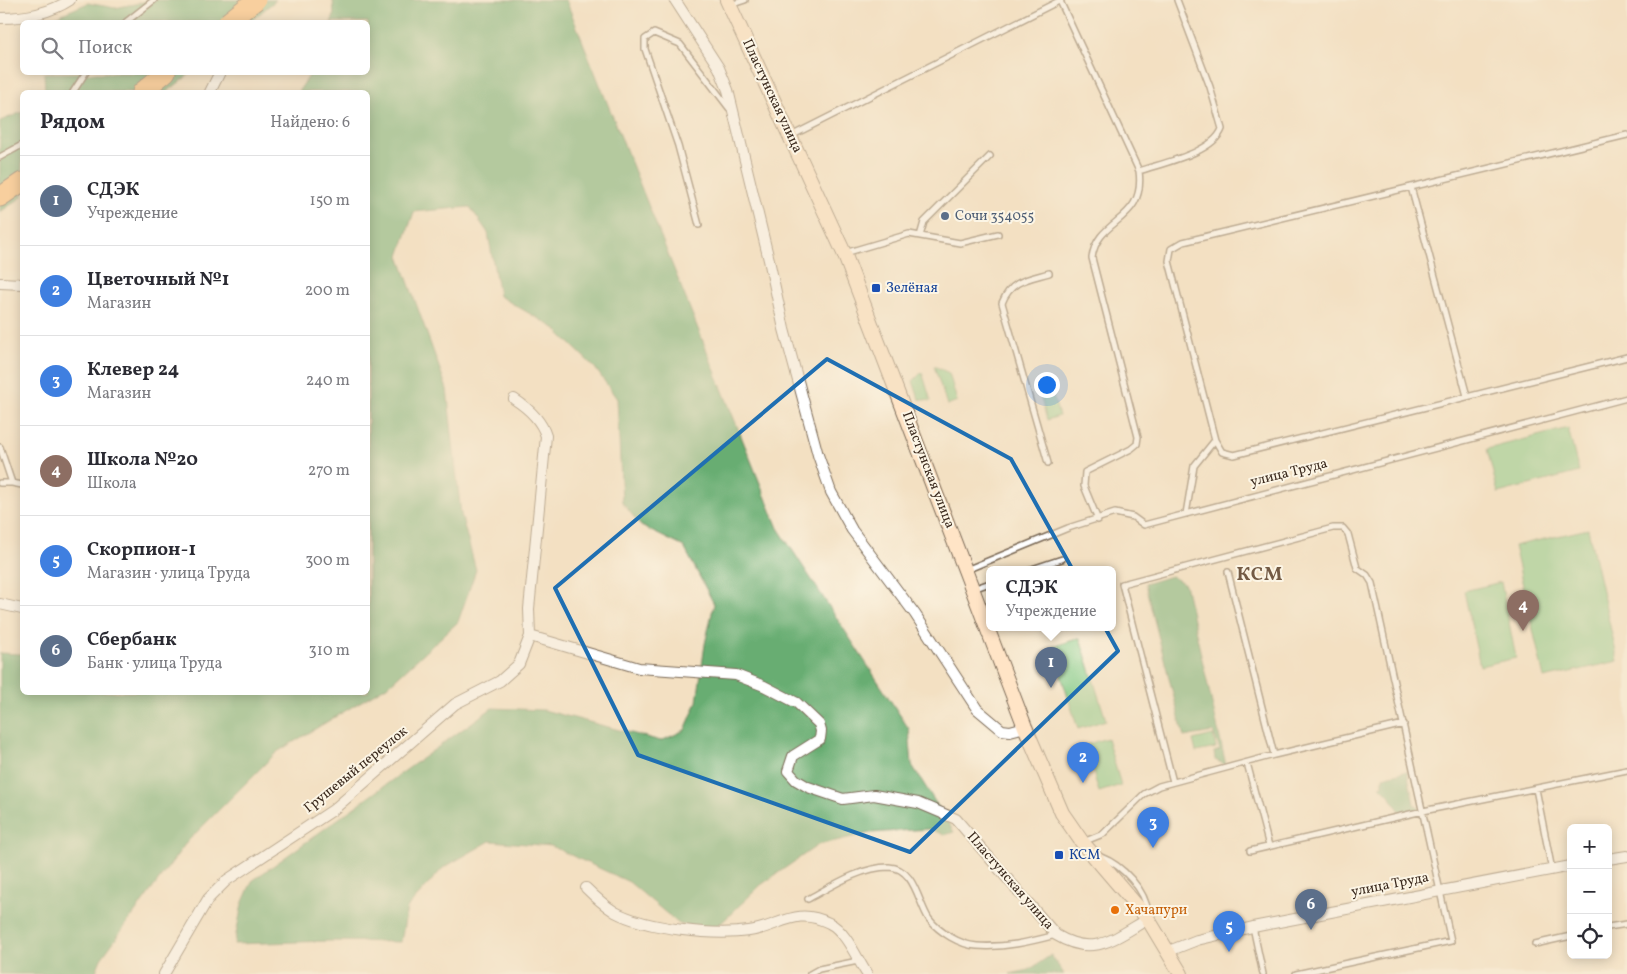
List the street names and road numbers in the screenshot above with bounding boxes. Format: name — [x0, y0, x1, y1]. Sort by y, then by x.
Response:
street label: Пластунская улица — [737, 36, 807, 156]
street label: Пластунская улица — [897, 409, 959, 531]
street label: улица Труда — [1248, 454, 1330, 492]
street label: Грушевый переулок — [300, 722, 412, 818]
street label: Пластунская улица — [962, 828, 1058, 934]
street label: улица Труда — [1349, 868, 1431, 902]

